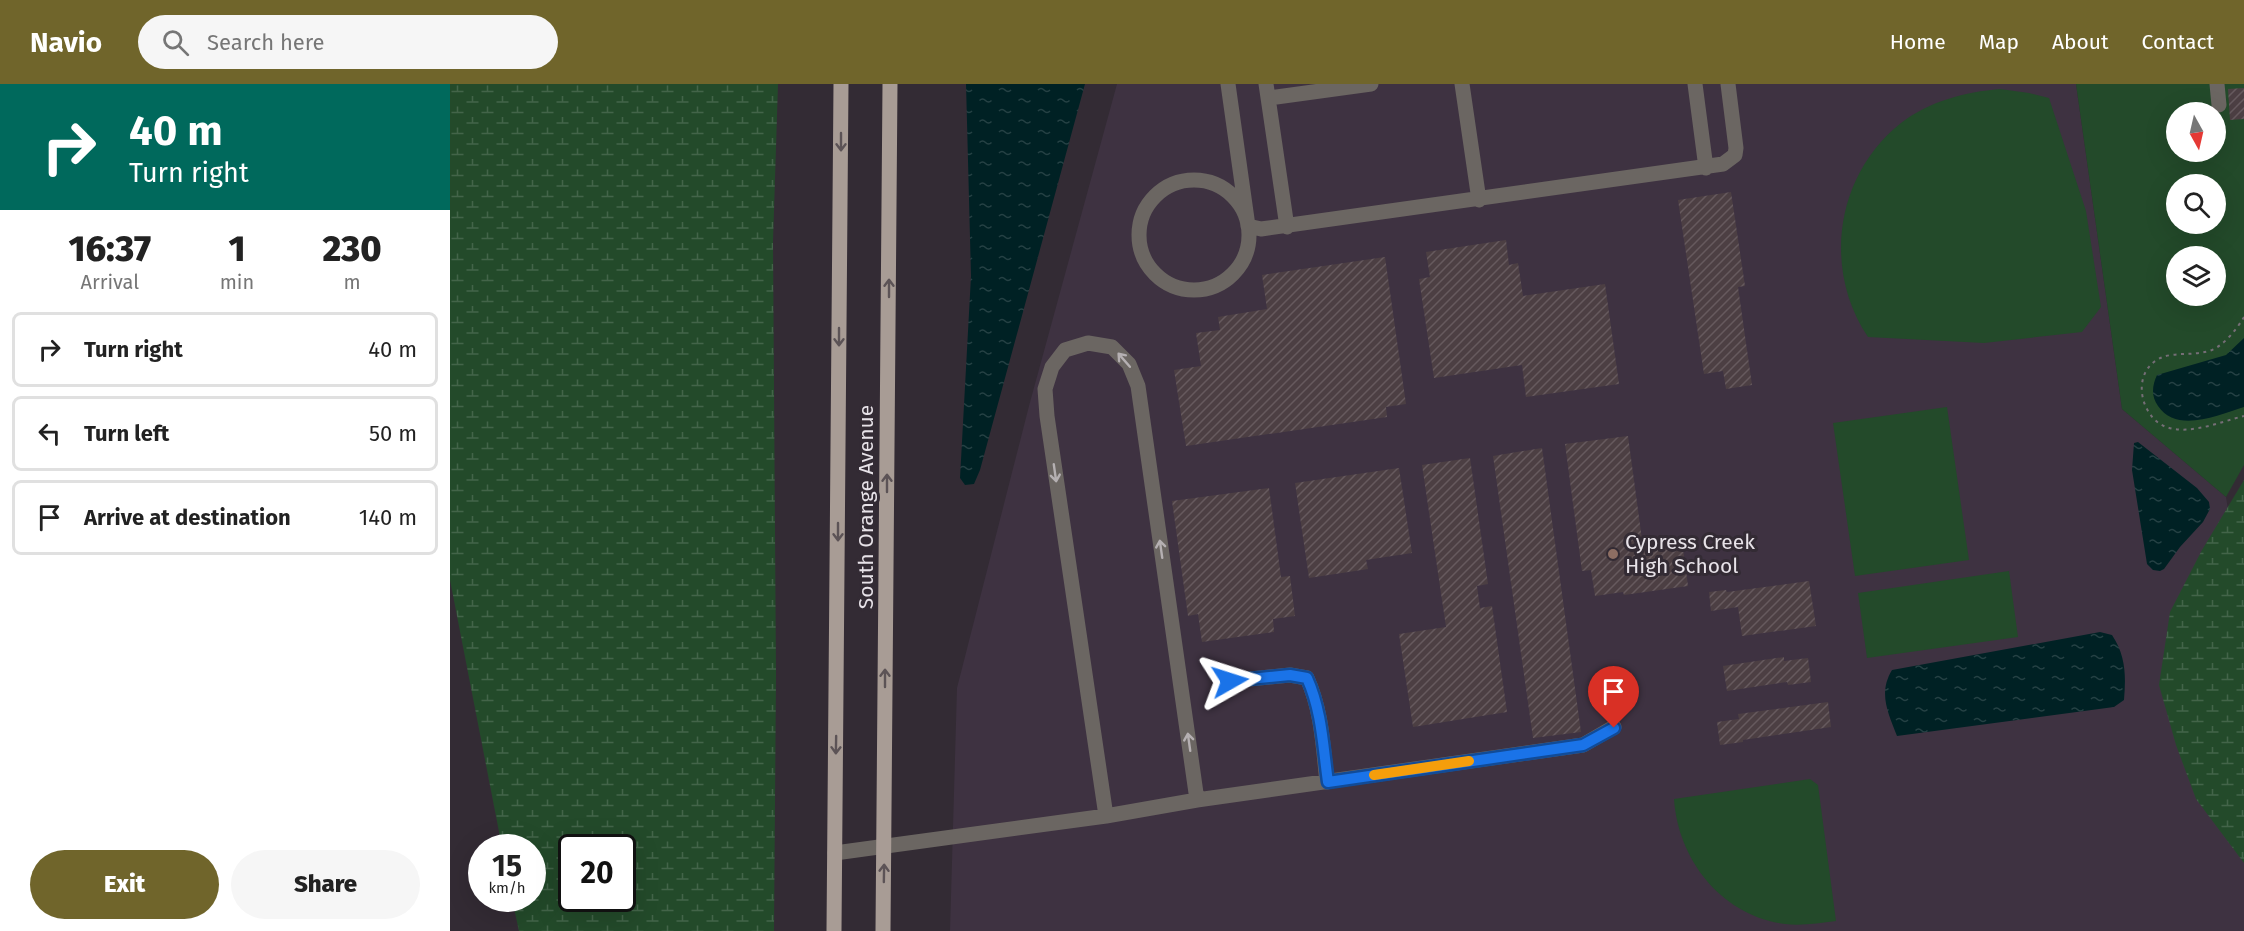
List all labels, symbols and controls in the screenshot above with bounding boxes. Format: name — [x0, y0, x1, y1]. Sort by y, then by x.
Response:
search box — [138, 15, 558, 69]
text: Navio — [30, 26, 102, 59]
icon: search — [159, 26, 192, 59]
text: Search here — [207, 29, 325, 56]
text: Home — [1890, 29, 1946, 55]
text: Map — [1979, 29, 2019, 55]
text: About — [2052, 29, 2109, 55]
text: Contact — [2142, 29, 2214, 55]
north arrow — [2166, 102, 2226, 162]
map controls — [2166, 102, 2226, 306]
text: 40 m — [129, 106, 223, 156]
icon: right — [30, 108, 108, 186]
one-way arrow — [835, 132, 847, 152]
text: Turn right — [129, 157, 249, 189]
button: search — [2166, 174, 2226, 234]
text: 16:37 — [68, 227, 151, 271]
text: 1 — [228, 227, 245, 271]
text: 230 — [323, 227, 382, 271]
button: layers — [2166, 246, 2226, 306]
text: Arrival — [81, 270, 139, 294]
text: min — [220, 270, 254, 294]
text: m — [343, 270, 361, 294]
one-way arrow — [883, 278, 895, 298]
one-way arrow — [833, 327, 845, 347]
icon: right — [33, 333, 66, 366]
text: Turn right — [84, 336, 183, 363]
text: 40 m — [368, 336, 417, 363]
one-way arrow — [1117, 353, 1131, 368]
street label: South Orange Avenue — [853, 405, 879, 609]
icon: left — [33, 417, 66, 450]
text: Turn left — [84, 420, 169, 447]
text: 50 m — [369, 420, 417, 447]
one-way arrow — [1050, 463, 1061, 483]
one-way arrow — [881, 473, 893, 493]
icon: arrive — [33, 501, 66, 534]
text: Arrive at destination — [84, 504, 291, 531]
text: 140 m — [359, 504, 417, 531]
one-way arrow — [832, 522, 844, 542]
place label: Cypress Creek High School — [1625, 529, 1755, 579]
one-way arrow — [1156, 540, 1167, 560]
marker: Cypress Creek High School — [1606, 547, 1620, 561]
position arrow — [1198, 649, 1262, 713]
pin — [1588, 666, 1639, 728]
one-way arrow — [879, 668, 891, 688]
icon: arrive — [1597, 675, 1630, 708]
one-way arrow — [1183, 733, 1194, 753]
one-way arrow — [830, 735, 842, 755]
speed limit sign: 20 — [558, 834, 636, 912]
text: 15 — [492, 848, 522, 884]
button: Exit — [30, 850, 219, 919]
button: Share — [231, 850, 420, 919]
one-way arrow — [878, 863, 889, 883]
text: km/h — [488, 879, 526, 897]

